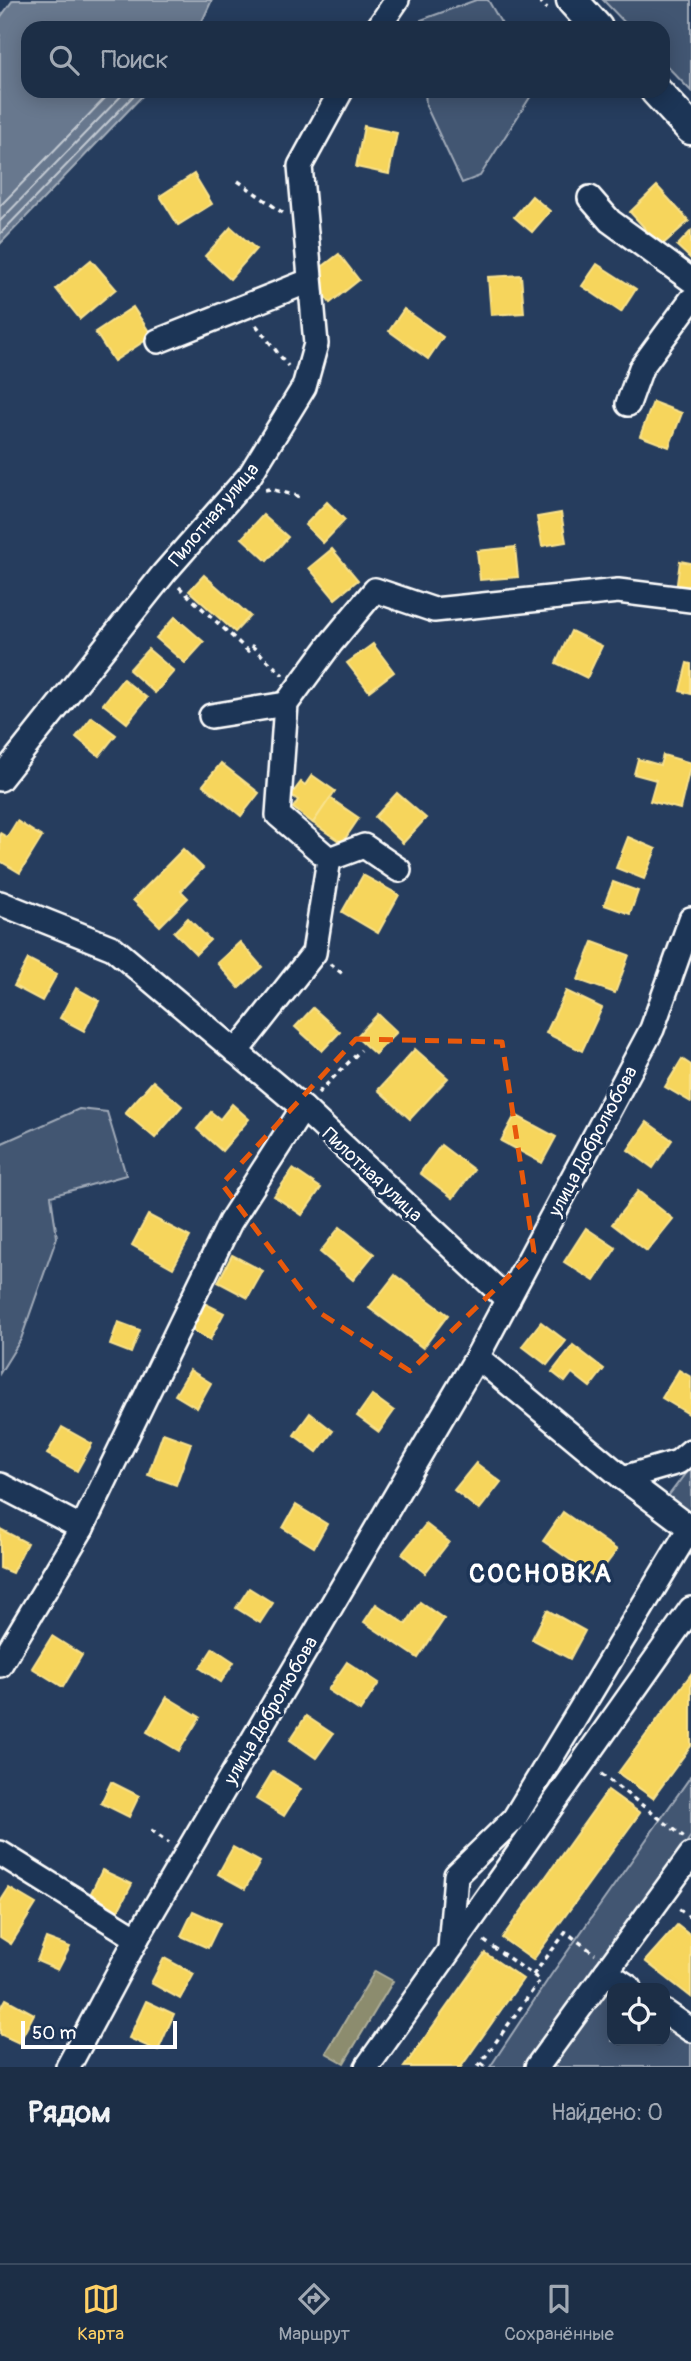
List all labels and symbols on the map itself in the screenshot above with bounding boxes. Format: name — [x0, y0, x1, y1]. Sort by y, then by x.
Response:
street label: Пилотная улица — [163, 458, 264, 571]
street label: улица Добролюбова — [543, 1062, 643, 1222]
street label: Пилотная улица — [317, 1122, 428, 1227]
district label: СОСНОВКА — [469, 1558, 613, 1590]
street label: улица Добролюбова — [218, 1632, 323, 1790]
scale bar — [21, 2018, 177, 2050]

